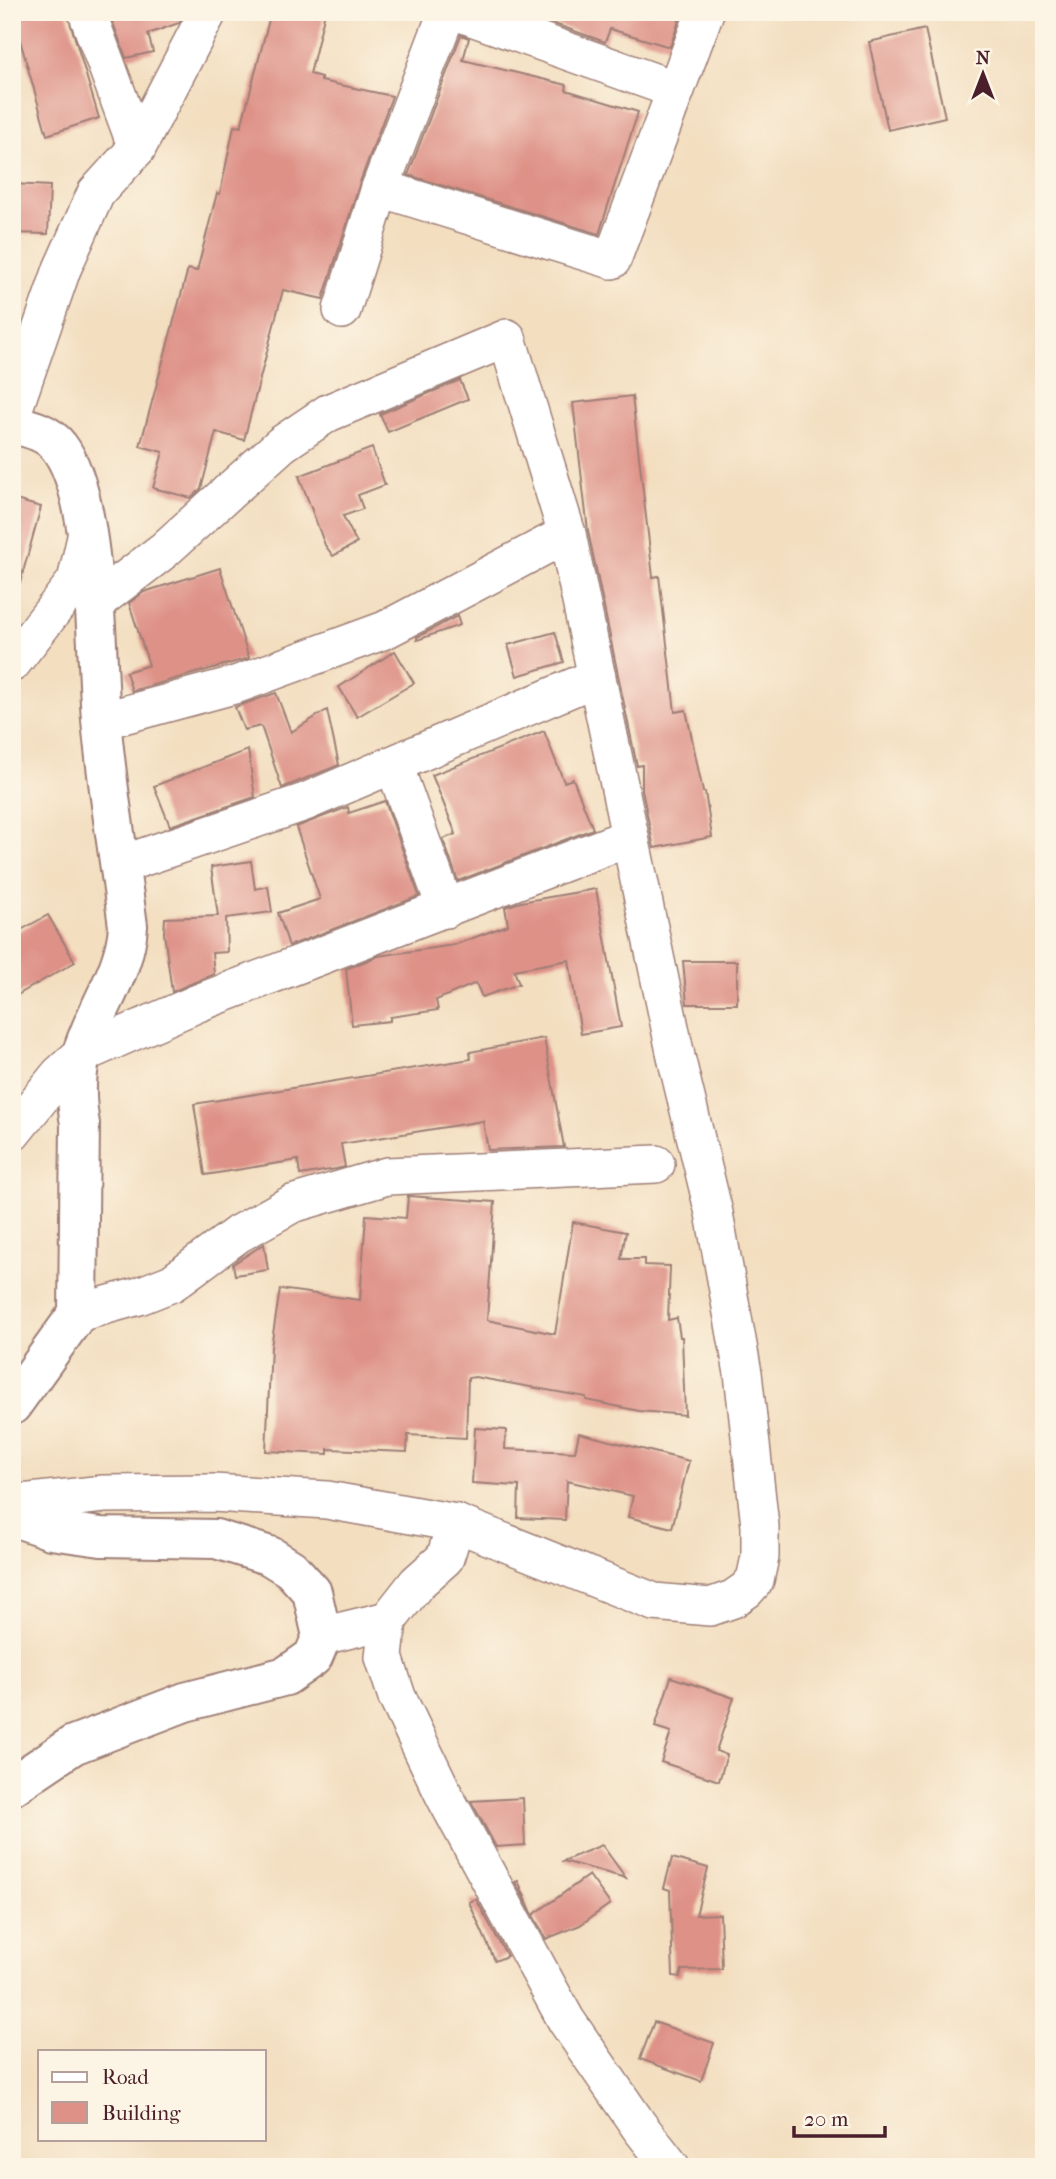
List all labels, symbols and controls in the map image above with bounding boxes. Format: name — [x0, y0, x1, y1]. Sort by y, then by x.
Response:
north arrow — [948, 38, 1018, 108]
text: N — [976, 47, 991, 69]
legend — [38, 2050, 266, 2140]
text: Road — [102, 2065, 149, 2089]
scale bar — [794, 2095, 884, 2139]
text: Building — [102, 2101, 181, 2125]
text: 20 m — [804, 2107, 849, 2131]

